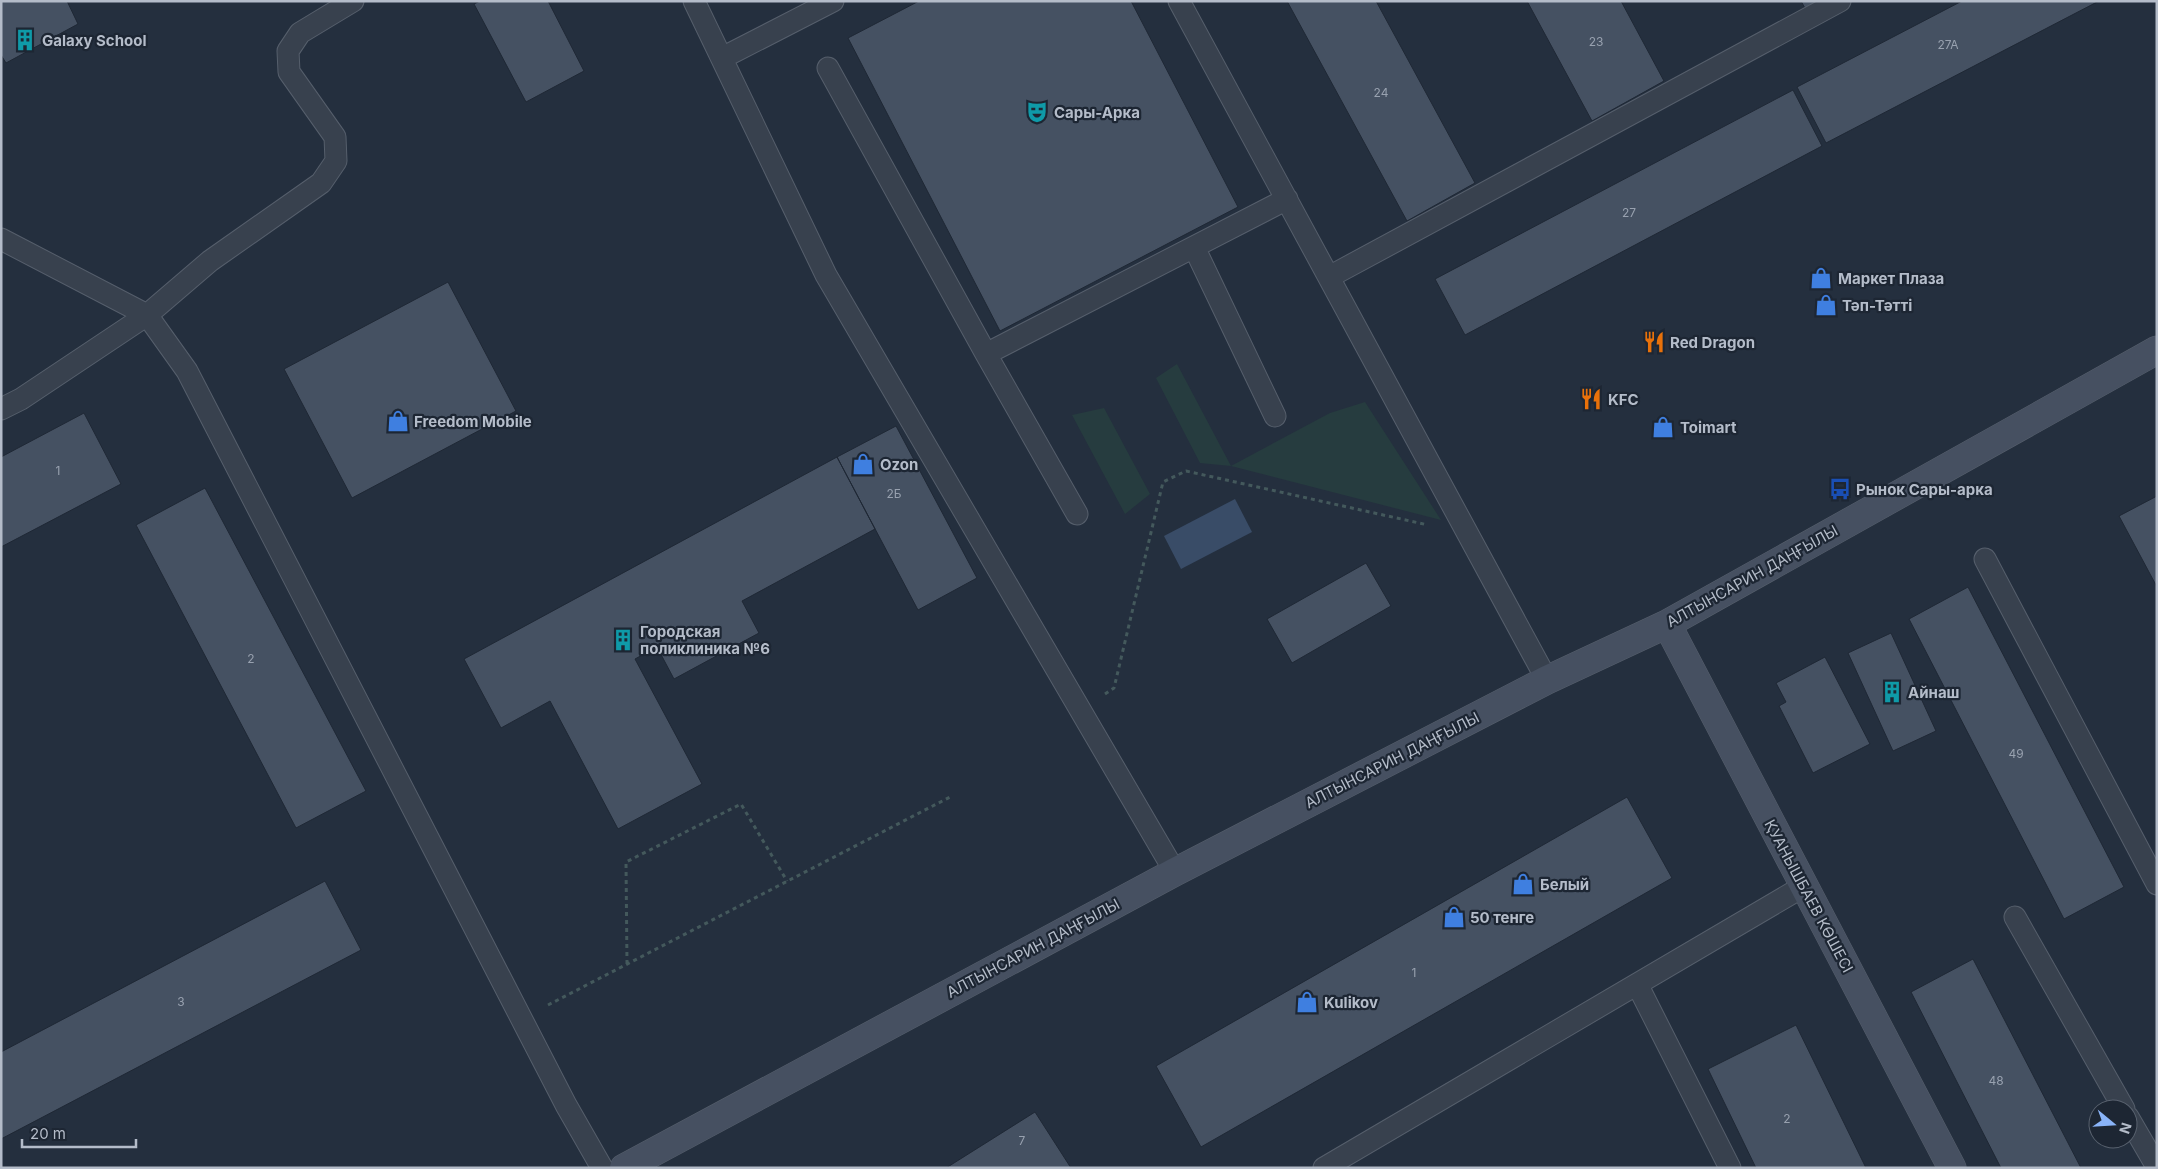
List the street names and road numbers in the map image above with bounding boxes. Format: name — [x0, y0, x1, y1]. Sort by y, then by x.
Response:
street label: АЛТЫНСАРИН ДАҢҒЫЛЫ — [1663, 521, 1841, 631]
street label: АЛТЫНСАРИН ДАҢҒЫЛЫ — [1302, 708, 1482, 812]
street label: ҚУАНЫШБАЕВ КӨШЕСІ — [1761, 816, 1857, 976]
street label: АЛТЫНСАРИН ДАҢҒЫЛЫ — [943, 894, 1123, 1002]

